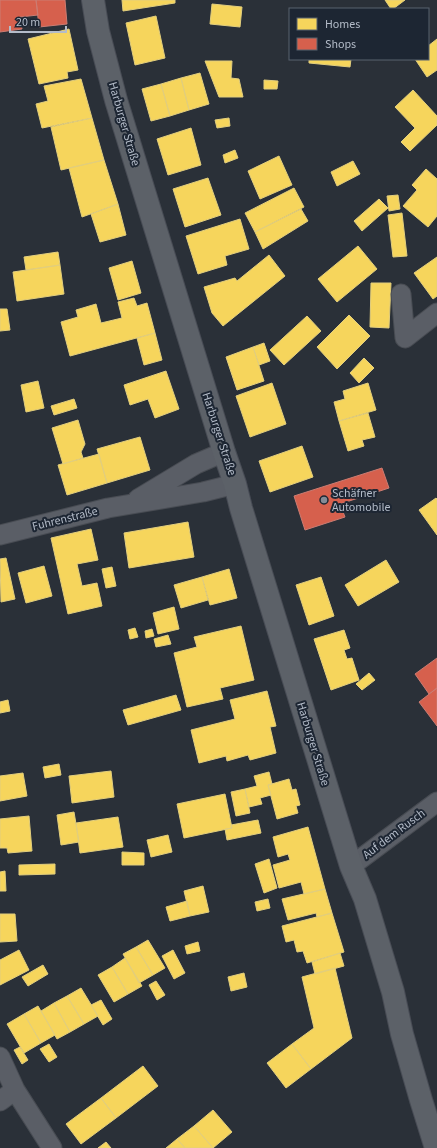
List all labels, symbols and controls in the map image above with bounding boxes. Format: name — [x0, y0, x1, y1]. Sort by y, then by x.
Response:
scale bar — [10, 8, 66, 34]
legend — [289, 8, 429, 60]
text: 20 m — [16, 14, 40, 31]
text: Homes — [325, 16, 360, 33]
text: Shops — [325, 36, 356, 53]
street label: Harburger Straße — [104, 80, 144, 168]
street label: Harburger Straße — [198, 390, 240, 478]
place label: Schäfner Automobile — [332, 485, 390, 516]
marker: Schäfner Automobile — [319, 495, 329, 505]
street label: Fuhrenstraße — [30, 503, 100, 535]
street label: Harburger Straße — [292, 700, 334, 788]
street label: Auf dem Rusch — [359, 805, 429, 863]

